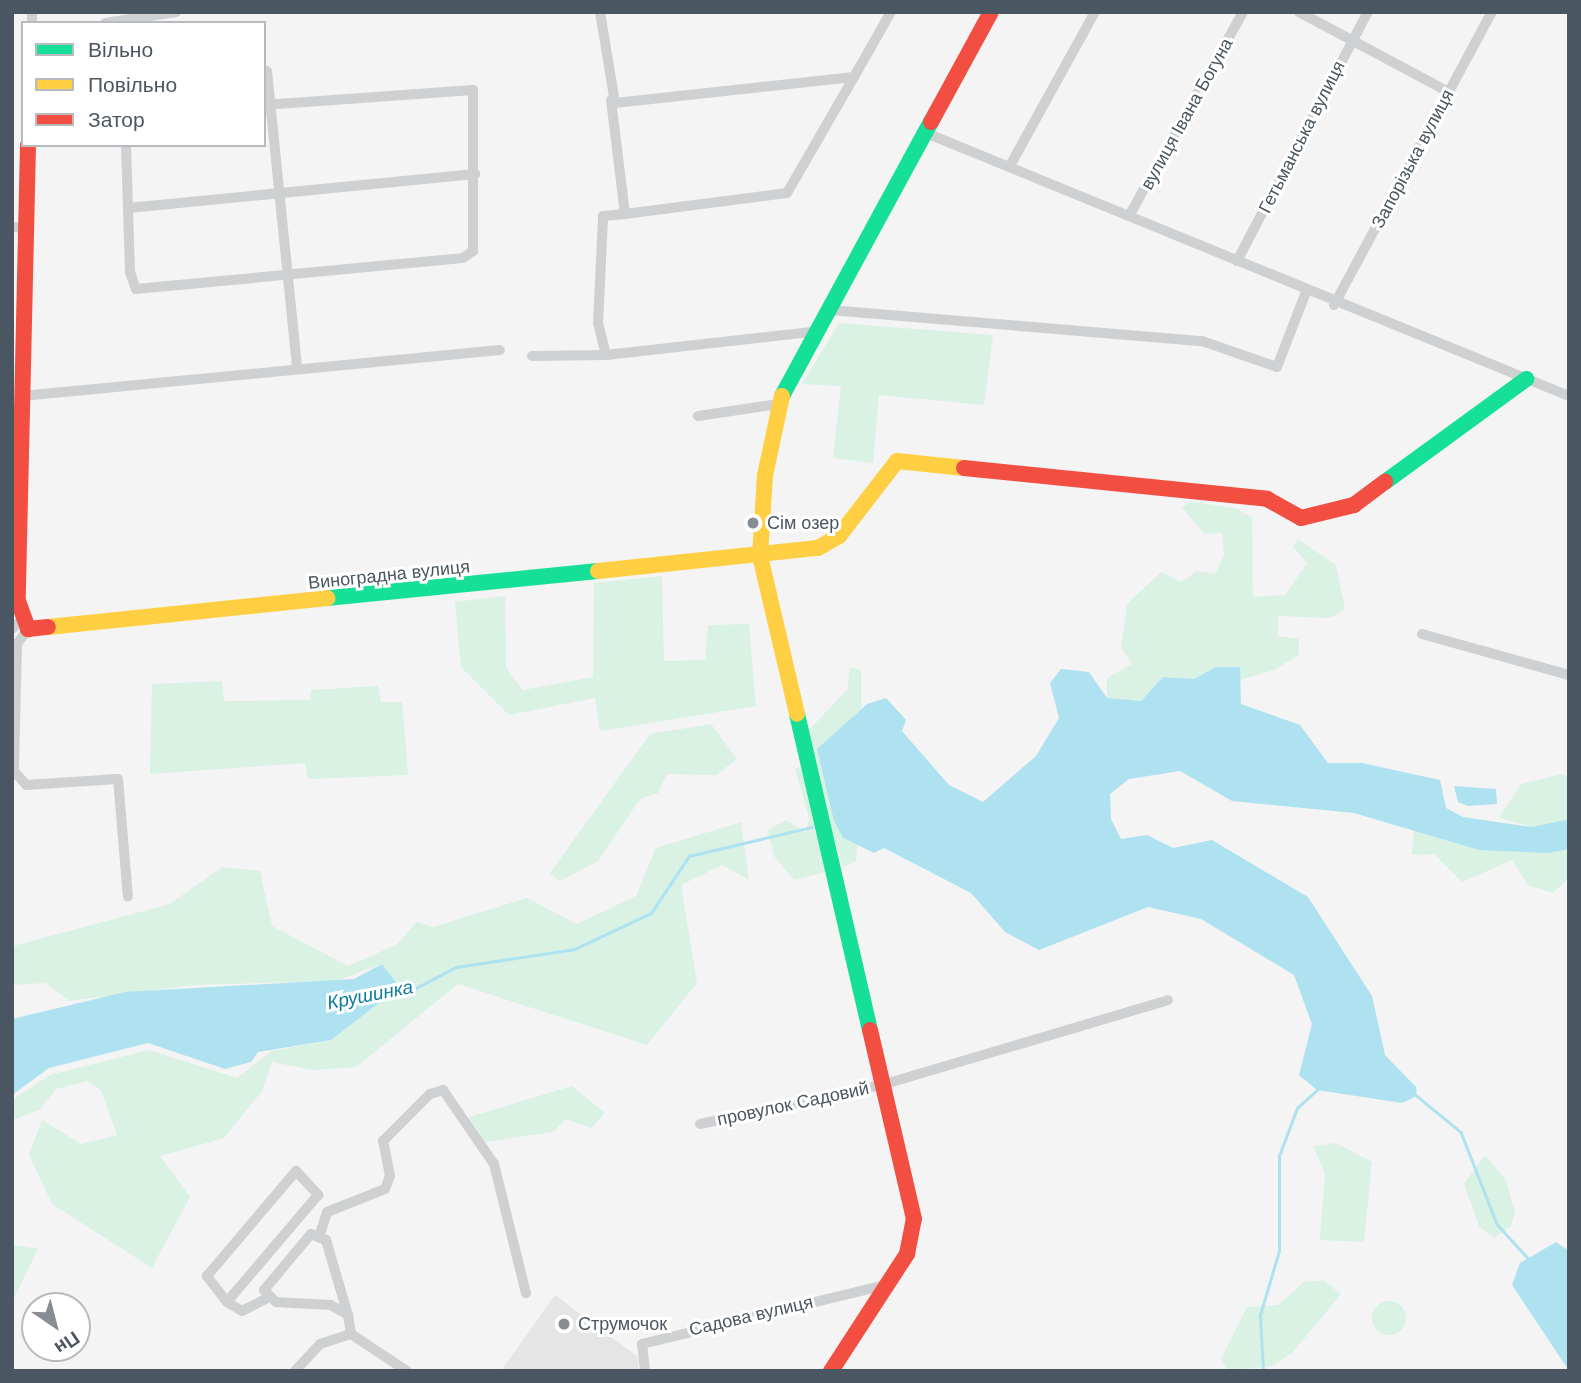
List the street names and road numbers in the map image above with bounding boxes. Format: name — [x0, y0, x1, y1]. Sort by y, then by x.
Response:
street label: вулиця Івана Богуна — [1136, 34, 1238, 194]
street label: Гетьманська вулиця — [1254, 57, 1350, 217]
street label: Запорізька вулиця — [1367, 86, 1459, 232]
street label: Виноградна вулиця — [307, 556, 471, 594]
street label: провулок Садовий — [715, 1077, 871, 1131]
street label: Садова вулиця — [687, 1291, 815, 1341]

